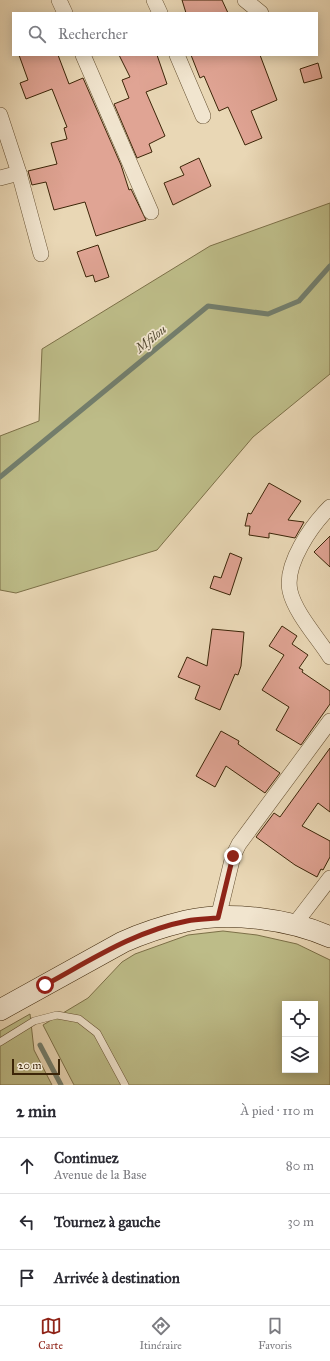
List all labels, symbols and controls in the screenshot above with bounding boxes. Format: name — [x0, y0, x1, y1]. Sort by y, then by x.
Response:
search box — [12, 12, 318, 56]
icon: search — [26, 23, 48, 45]
text: Rechercher — [58, 25, 128, 43]
water label: Mfilou — [131, 322, 170, 358]
route end — [224, 847, 242, 865]
route start — [36, 976, 54, 994]
map controls — [282, 1001, 318, 1073]
button: locate — [282, 1001, 318, 1037]
button: layers — [282, 1037, 318, 1073]
scale bar — [12, 1057, 60, 1076]
text: 20 m — [18, 1059, 41, 1072]
text: 2 min — [16, 1101, 56, 1122]
text: À pied · 110 m — [241, 1103, 314, 1119]
text: Continuez — [54, 1149, 119, 1167]
icon: ahead — [16, 1155, 38, 1177]
text: 80 m — [286, 1158, 314, 1174]
text: Avenue de la Base — [54, 1167, 147, 1183]
icon: left — [16, 1211, 38, 1233]
text: Tournez à gauche — [54, 1213, 161, 1231]
text: 30 m — [288, 1214, 314, 1230]
icon: arrive — [16, 1267, 38, 1289]
text: Arrivée à destination — [54, 1269, 180, 1287]
tab: Carte — [38, 1315, 63, 1352]
tab: Itinéraire — [139, 1315, 182, 1352]
tab: Favoris — [258, 1315, 292, 1352]

